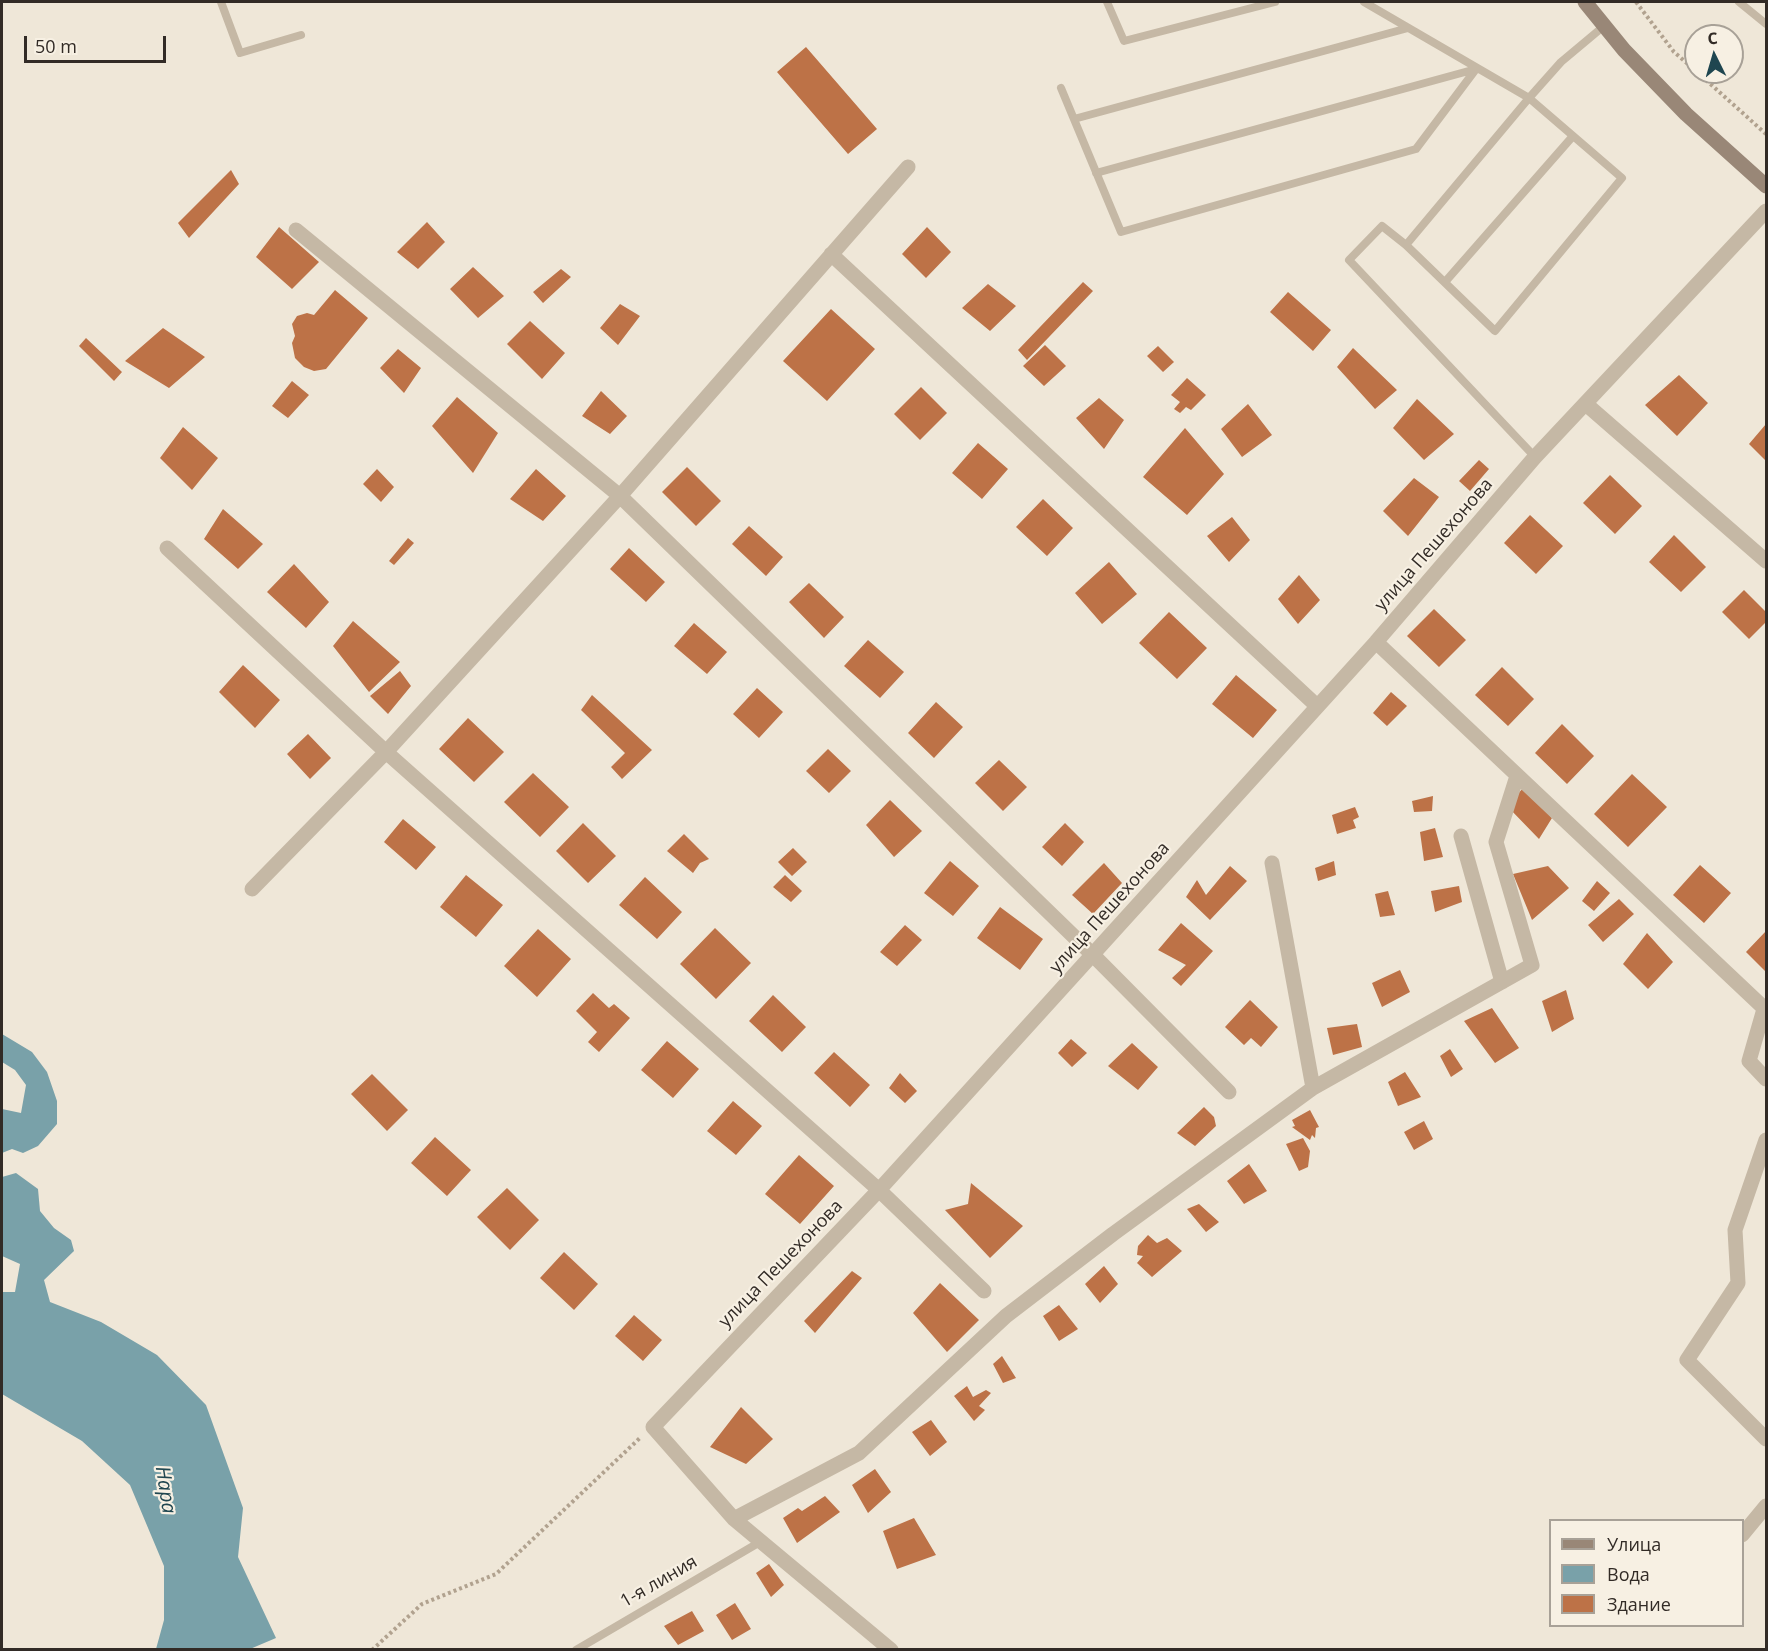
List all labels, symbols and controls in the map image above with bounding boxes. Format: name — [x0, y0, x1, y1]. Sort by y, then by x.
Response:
scale bar — [27, 24, 170, 62]
north arrow — [1684, 24, 1744, 84]
text: С — [1707, 27, 1719, 49]
text: 50 m — [35, 34, 77, 58]
street label: улица Пешехонова — [1370, 474, 1498, 616]
street label: улица Пешехонова — [1045, 838, 1175, 978]
street label: улица Пешехонова — [715, 1196, 847, 1332]
water label: Нара — [149, 1465, 181, 1515]
legend — [1549, 1519, 1744, 1627]
text: Улица — [1607, 1532, 1661, 1556]
street label: 1-я линия — [617, 1551, 701, 1613]
text: Вода — [1607, 1562, 1650, 1586]
text: Здание — [1607, 1592, 1671, 1616]

